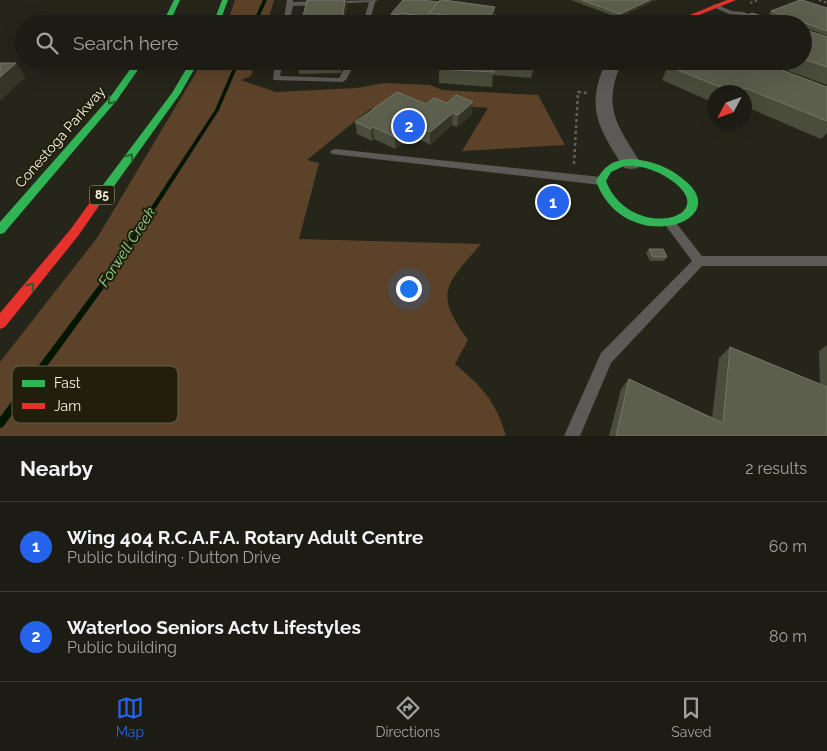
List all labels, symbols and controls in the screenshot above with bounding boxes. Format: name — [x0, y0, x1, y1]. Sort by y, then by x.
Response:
search box — [15, 15, 812, 70]
icon: search — [33, 29, 61, 57]
text: Search here — [73, 32, 179, 54]
street label: Conestoga Parkway — [12, 83, 108, 191]
north arrow — [707, 85, 752, 130]
one-way arrow — [108, 95, 117, 104]
pin: 2 — [393, 107, 425, 145]
one-way arrow — [124, 153, 133, 163]
pin: 1 — [537, 183, 569, 221]
road number: 85 — [90, 186, 114, 204]
water label: Forwell Creek — [95, 204, 159, 290]
your location — [396, 276, 422, 302]
one-way arrow — [25, 282, 34, 291]
legend — [12, 366, 178, 423]
text: Fast — [54, 375, 81, 391]
text: Jam — [54, 398, 81, 414]
text: Nearby — [20, 456, 93, 481]
text: 2 results — [745, 459, 807, 478]
text: Wing 404 R.C.A.F.A. Rotary Adult Centre — [67, 526, 423, 548]
text: 1 — [32, 537, 40, 556]
text: 60 m — [769, 537, 807, 556]
text: Public building · Dutton Drive — [67, 548, 281, 567]
text: Waterloo Seniors Actv Lifestyles — [67, 616, 361, 638]
text: 2 — [31, 627, 41, 646]
text: 80 m — [769, 627, 807, 646]
text: Public building — [67, 638, 177, 657]
tab: Map — [116, 694, 144, 740]
tab: Directions — [375, 694, 440, 740]
tab: Saved — [671, 694, 711, 740]

